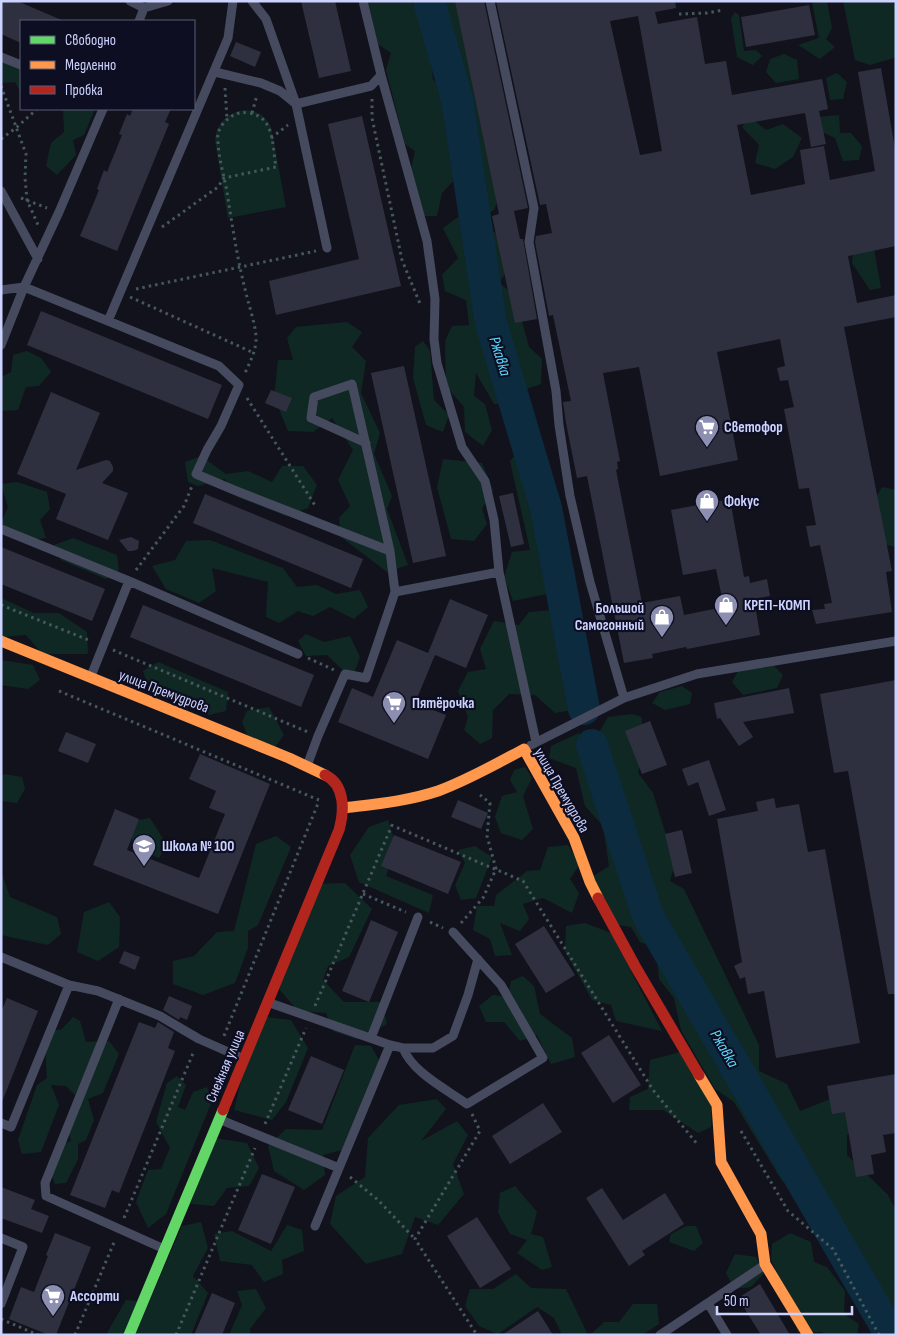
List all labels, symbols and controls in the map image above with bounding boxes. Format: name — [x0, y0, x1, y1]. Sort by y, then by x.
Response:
legend — [20, 20, 195, 110]
text: Свободно — [65, 31, 116, 50]
text: Медленно — [65, 56, 116, 75]
text: Пробка — [65, 81, 103, 100]
water label: Ржавка — [485, 334, 515, 379]
supermarket icon: Светофор — [694, 414, 720, 448]
place label: Светофор — [724, 418, 783, 437]
shop icon: Фокус — [694, 488, 720, 522]
place label: Фокус — [724, 492, 759, 511]
shop icon: КРЕП-КОМП — [713, 592, 739, 626]
place label: КРЕП-КОМП — [744, 596, 811, 615]
place label: Большой Самогонный — [575, 599, 644, 635]
shop icon: Большой Самогонный — [649, 604, 675, 638]
street label: улица Премудрова — [116, 666, 212, 717]
supermarket icon: Пятёрочка — [381, 690, 407, 724]
place label: Пятёрочка — [412, 694, 474, 713]
street label: улица Премудрова — [530, 744, 594, 836]
school or university icon: Школа № 100 — [131, 833, 157, 867]
place label: Школа № 100 — [162, 837, 234, 856]
street label: Снежная улица — [202, 1027, 249, 1105]
water label: Ржавка — [705, 1027, 742, 1071]
supermarket icon: Ассорти — [40, 1283, 66, 1317]
scale bar — [717, 1284, 852, 1316]
place label: Ассорти — [69, 1287, 119, 1306]
text: 50 m — [724, 1292, 749, 1311]

